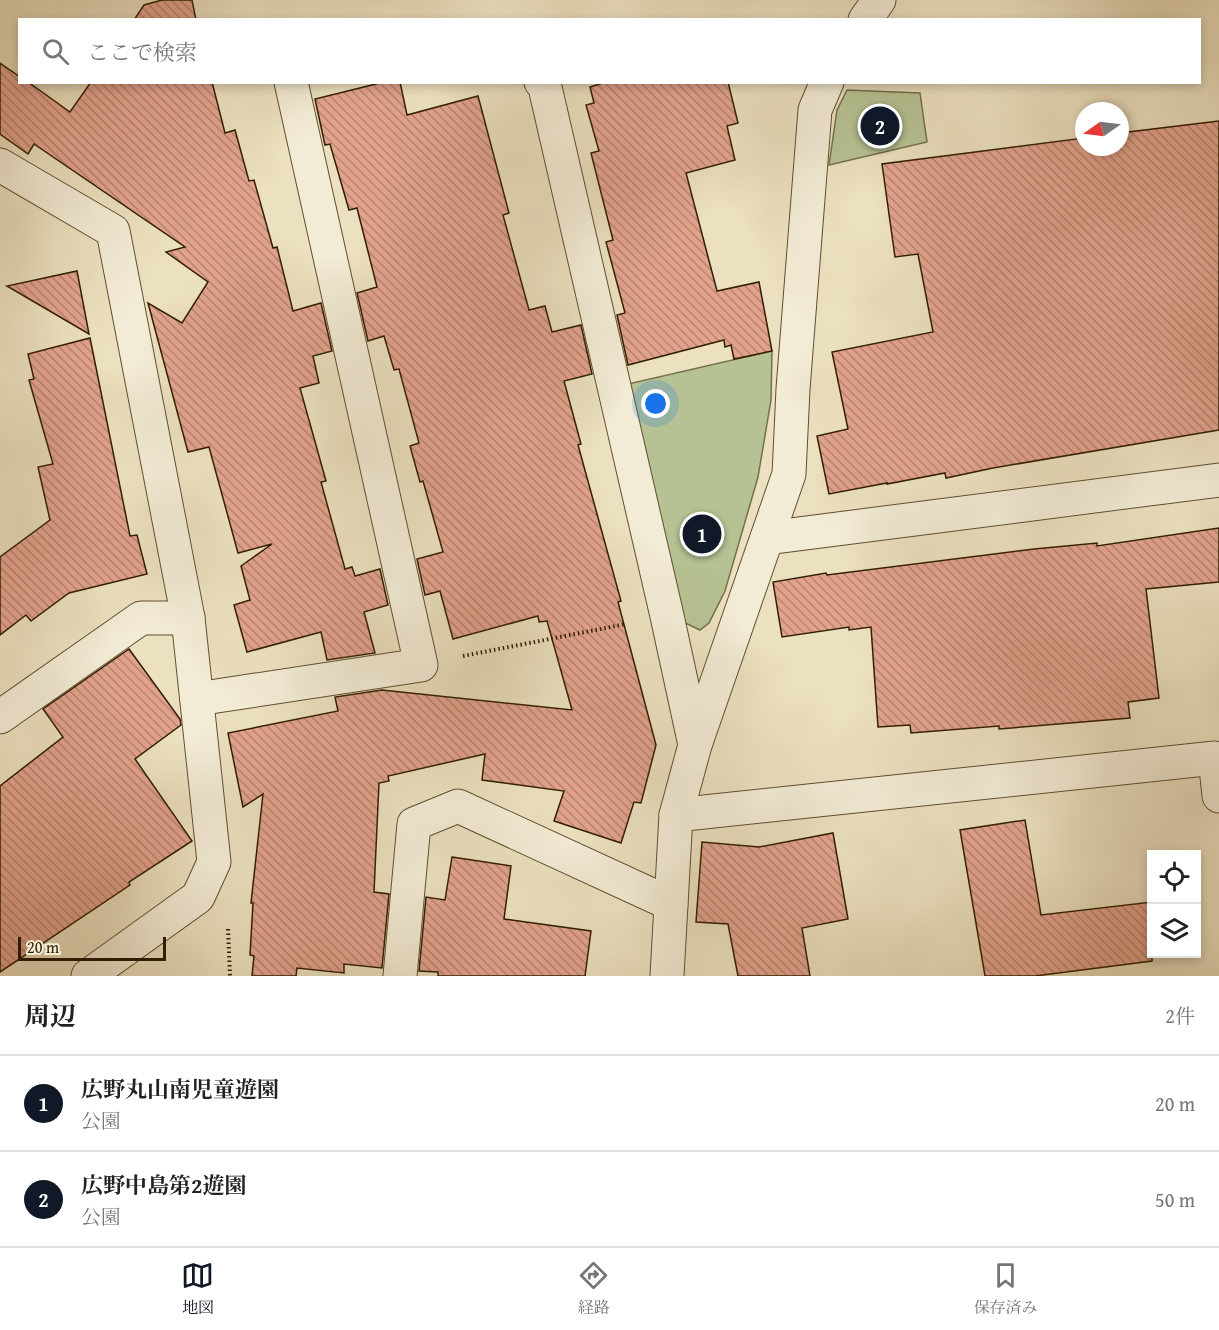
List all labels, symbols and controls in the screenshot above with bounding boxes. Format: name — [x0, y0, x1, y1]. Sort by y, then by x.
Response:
search box — [18, 18, 1201, 84]
icon: search — [39, 35, 72, 68]
text: ここで検索 — [87, 36, 197, 68]
north arrow — [1075, 102, 1129, 156]
pin: 2 — [860, 104, 900, 148]
your location — [641, 389, 670, 418]
pin: 1 — [682, 512, 722, 556]
map controls — [1147, 850, 1201, 958]
button: locate — [1147, 850, 1201, 904]
button: layers — [1147, 904, 1201, 958]
scale bar — [18, 934, 166, 962]
text: 20 m — [27, 935, 59, 959]
text: 周辺 — [24, 996, 76, 1035]
text: 2件 — [1165, 1001, 1195, 1030]
text: 広野丸山南児童遊園 — [81, 1073, 279, 1105]
text: 1 — [38, 1089, 49, 1118]
text: 20 m — [1155, 1089, 1195, 1118]
text: 公園 — [81, 1106, 121, 1135]
text: 広野中島第2遊園 — [81, 1169, 246, 1201]
text: 2 — [38, 1185, 49, 1214]
text: 50 m — [1155, 1185, 1195, 1214]
text: 公園 — [81, 1202, 121, 1231]
tab: 地図 — [181, 1259, 214, 1319]
tab: 経路 — [577, 1259, 610, 1319]
tab: 保存済み — [973, 1259, 1037, 1319]

